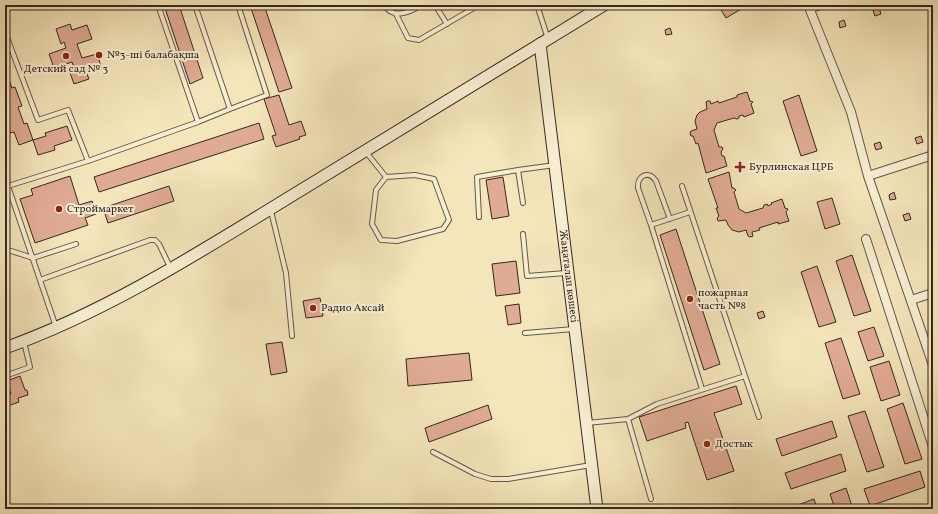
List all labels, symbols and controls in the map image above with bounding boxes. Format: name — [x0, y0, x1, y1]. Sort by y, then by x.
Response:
place label: №3-ші балабақша — [107, 48, 200, 63]
marker: №3-ші балабақша — [94, 50, 104, 60]
marker: Детский сад № 3 — [61, 51, 71, 61]
place label: Детский сад № 3 — [24, 62, 109, 77]
place label: Бурлинская ЦРБ — [749, 160, 834, 175]
marker: Бурлинская ЦРБ — [734, 161, 746, 173]
place label: Строймаркет — [67, 202, 134, 217]
marker: Строймаркет — [54, 204, 64, 214]
street label: Жаңаталап көшесі — [555, 229, 582, 324]
place label: пожарная часть №8 — [698, 286, 748, 314]
marker: пожарная часть №8 — [685, 294, 695, 304]
place label: Радио Аксай — [321, 301, 385, 316]
marker: Радио Аксай — [308, 303, 318, 313]
place label: Достык — [715, 437, 753, 452]
marker: Достык — [702, 439, 712, 449]

